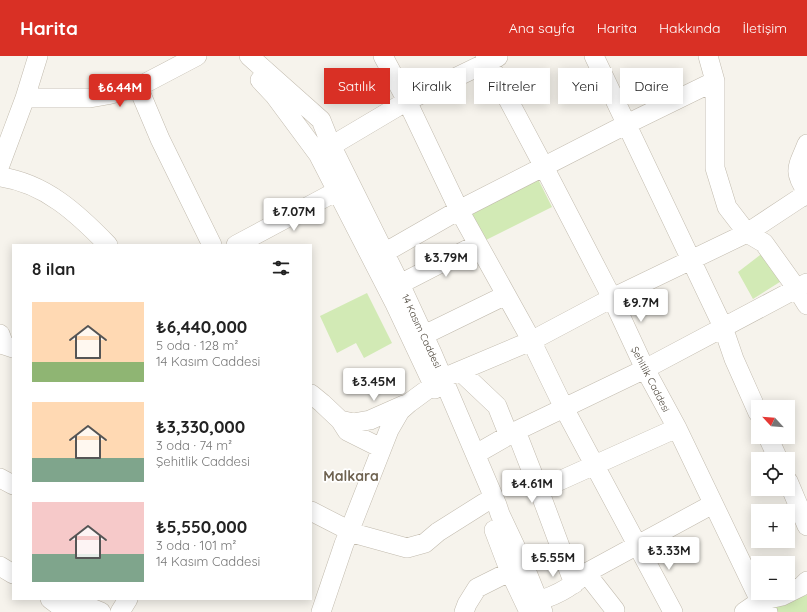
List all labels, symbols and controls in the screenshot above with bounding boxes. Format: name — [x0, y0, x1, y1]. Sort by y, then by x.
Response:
text: Harita — [20, 16, 78, 40]
text: Ana sayfa — [509, 19, 575, 37]
text: Harita — [597, 19, 637, 37]
text: Hakkında — [659, 19, 720, 37]
text: İletişim — [742, 19, 787, 37]
chip: Satılık — [324, 68, 390, 104]
chip: Kiralık — [398, 68, 466, 104]
chip: Filtreler — [474, 68, 550, 104]
chip: Yeni — [558, 68, 612, 104]
chip: Daire — [620, 68, 683, 104]
pin: ₺6.44M — [87, 74, 153, 108]
text: ₺6.44M — [98, 79, 142, 95]
pin: ₺7.07M — [261, 198, 327, 232]
text: ₺7.07M — [273, 203, 315, 219]
pin: ₺3.79M — [413, 244, 479, 278]
text: ₺3.79M — [424, 249, 468, 265]
icon: filters — [270, 257, 292, 279]
text: 8 ilan — [32, 258, 76, 279]
pin: ₺9.7M — [613, 289, 669, 323]
street label: 14 Kasım Caddesi — [399, 292, 444, 370]
text: ₺9.7M — [623, 294, 659, 310]
text: ₺6,440,000 — [156, 316, 247, 337]
icon: home — [64, 318, 112, 366]
text: 5 oda · 128 m² — [156, 337, 238, 353]
street label: Şehitlik Caddesi — [628, 344, 673, 414]
text: 14 Kasım Caddesi — [156, 353, 260, 369]
pin: ₺3.45M — [341, 368, 407, 402]
text: ₺3.45M — [352, 373, 396, 389]
north arrow — [751, 400, 795, 444]
map controls — [751, 400, 795, 600]
text: ₺3,330,000 — [156, 416, 245, 437]
icon: home — [64, 418, 112, 466]
text: 3 oda · 74 m² — [156, 437, 232, 453]
button: locate — [751, 452, 795, 496]
text: Şehitlik Caddesi — [156, 453, 250, 469]
district label: Malkara — [323, 467, 379, 485]
pin: ₺4.61M — [499, 470, 565, 504]
text: ₺4.61M — [511, 475, 553, 491]
button: + — [751, 504, 795, 548]
text: ₺5,550,000 — [156, 516, 247, 537]
icon: home — [64, 518, 112, 566]
text: 3 oda · 101 m² — [156, 537, 236, 553]
pin: ₺3.33M — [636, 537, 702, 571]
text: ₺3.33M — [647, 542, 691, 558]
pin: ₺5.55M — [520, 544, 586, 578]
text: ₺5.55M — [531, 549, 575, 565]
text: 14 Kasım Caddesi — [156, 553, 260, 569]
button: − — [751, 556, 795, 600]

